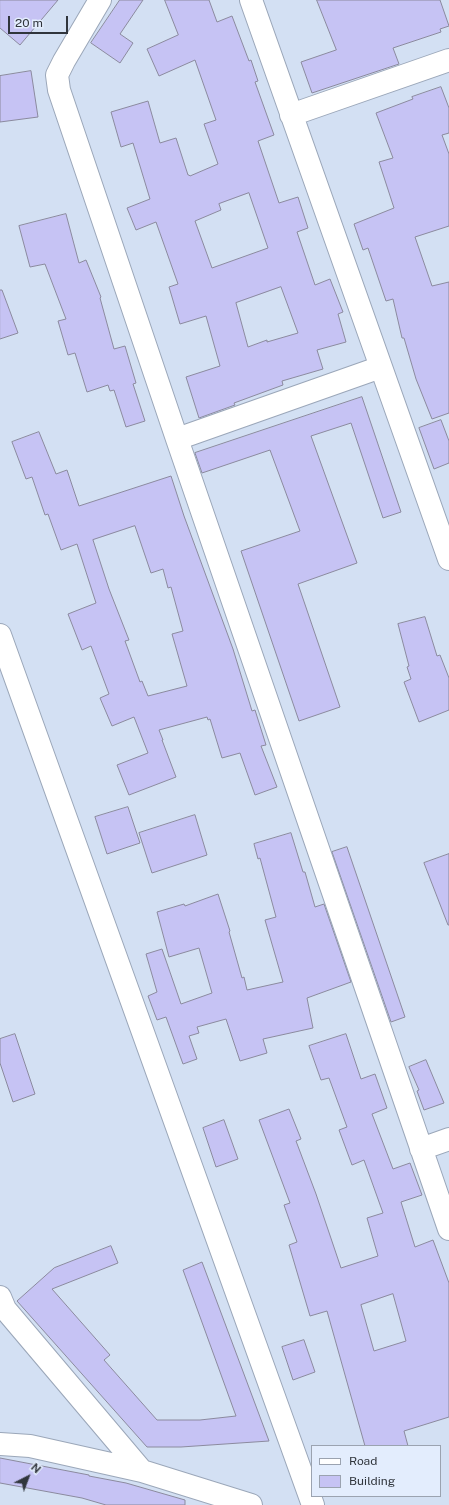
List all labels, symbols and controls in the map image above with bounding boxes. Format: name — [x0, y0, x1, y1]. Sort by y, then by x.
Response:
scale bar — [10, 8, 70, 34]
text: 20 m — [15, 16, 43, 30]
legend — [311, 1445, 441, 1497]
text: Road — [349, 1454, 377, 1468]
north arrow — [8, 1457, 48, 1497]
text: N — [29, 1461, 43, 1475]
text: Building — [349, 1474, 395, 1488]

